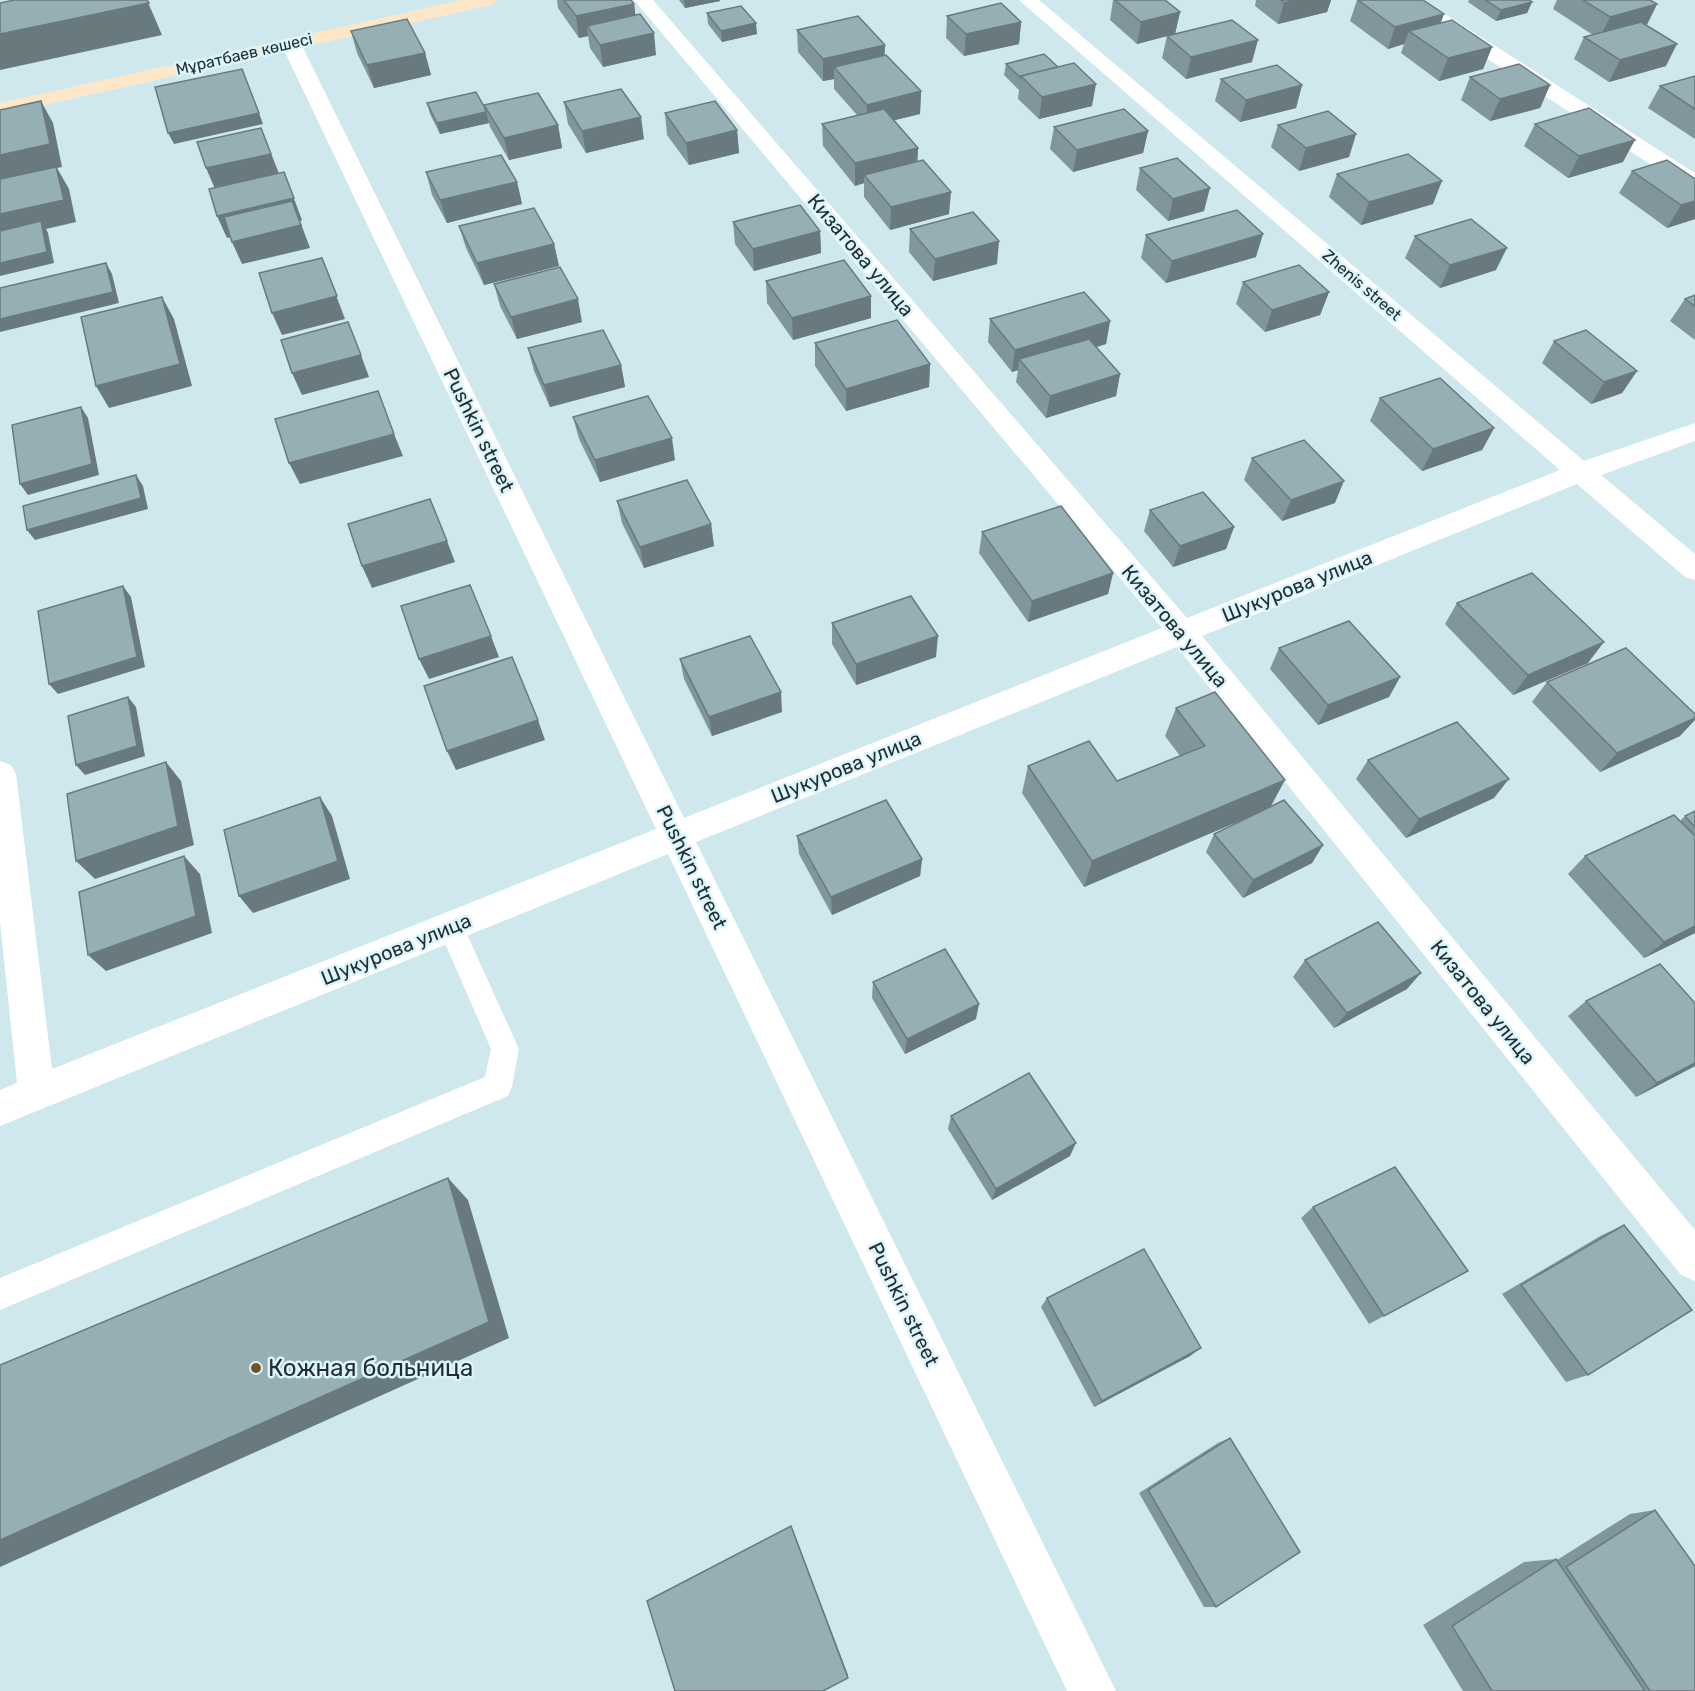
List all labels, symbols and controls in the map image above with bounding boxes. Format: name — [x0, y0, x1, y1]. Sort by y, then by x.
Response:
street label: Мұратбаев көшесі — [174, 29, 314, 79]
street label: Кизатова улица — [803, 189, 919, 321]
street label: Zhenis street — [1319, 246, 1405, 324]
street label: Pushkin street — [439, 364, 519, 496]
street label: Шукурова улица — [1218, 545, 1376, 627]
street label: Кизатова улица — [1117, 560, 1233, 692]
street label: Шукурова улица — [767, 726, 925, 808]
street label: Pushkin street — [652, 801, 732, 933]
street label: Шукурова улица — [317, 908, 475, 990]
street label: Кизатова улица — [1426, 935, 1540, 1069]
street label: Pushkin street — [864, 1238, 944, 1370]
place label: Кожная больница — [268, 1354, 473, 1382]
marker: Кожная больница — [249, 1361, 263, 1375]

